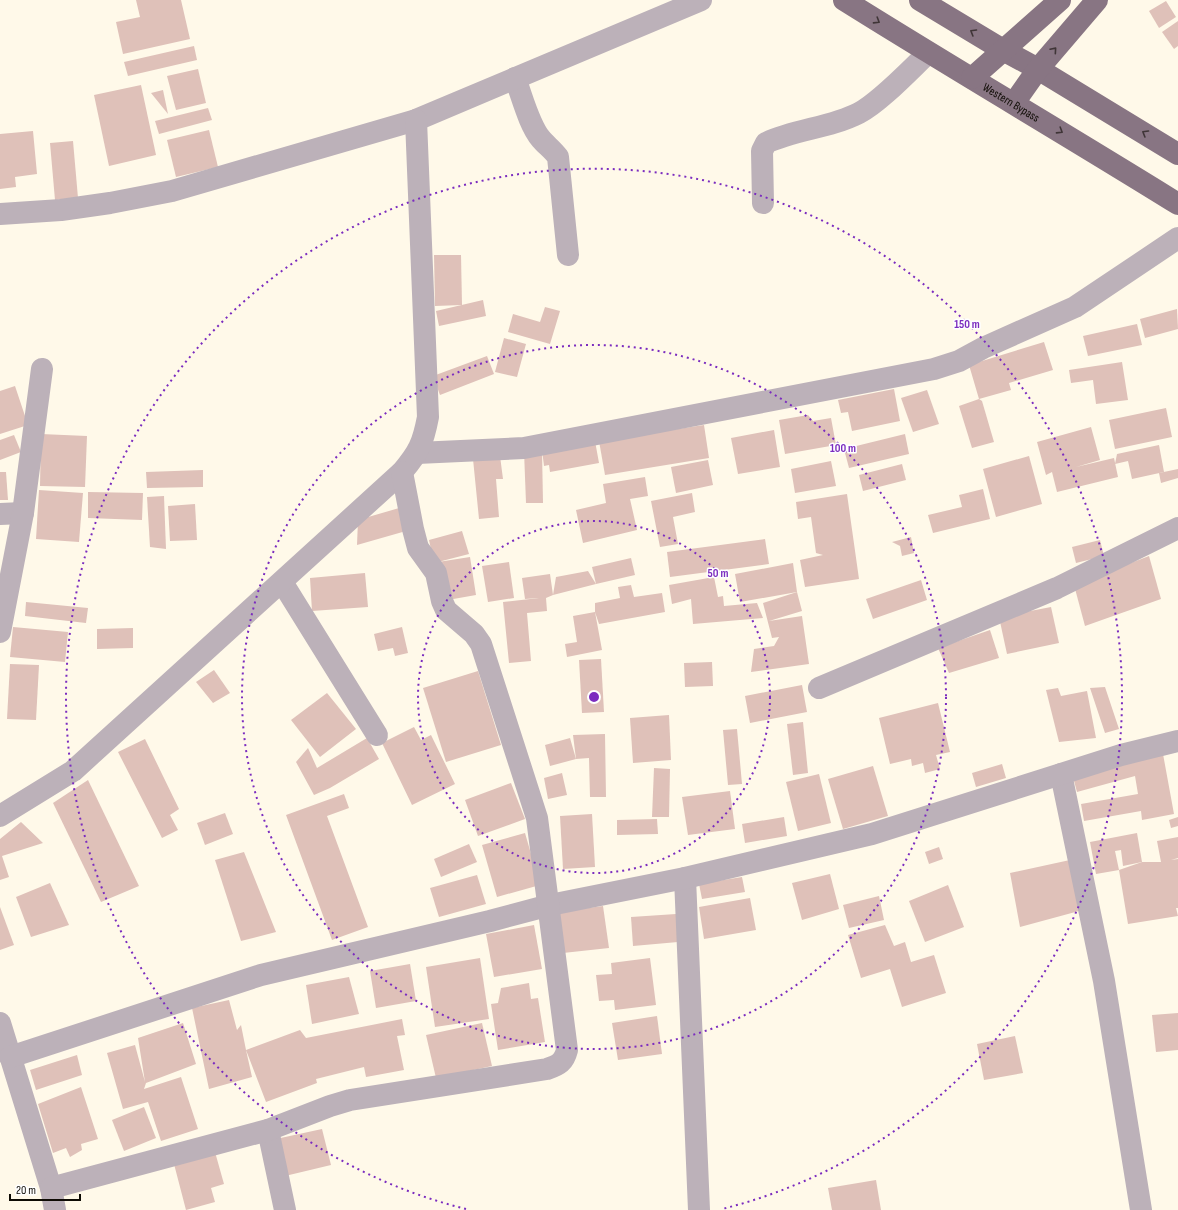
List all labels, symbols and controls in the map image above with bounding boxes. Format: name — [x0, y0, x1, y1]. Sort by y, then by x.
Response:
one-way arrow — [873, 16, 880, 24]
one-way arrow — [970, 29, 977, 36]
one-way arrow — [1050, 47, 1057, 54]
street label: Western Bypass — [980, 79, 1042, 125]
one-way arrow — [1056, 127, 1063, 134]
one-way arrow — [1142, 131, 1149, 138]
text: 150 m — [954, 317, 980, 332]
text: 100 m — [830, 441, 856, 456]
text: 50 m — [708, 566, 728, 581]
centre of rings — [587, 690, 601, 704]
scale bar — [10, 1176, 80, 1202]
text: 20 m — [16, 1183, 36, 1198]

